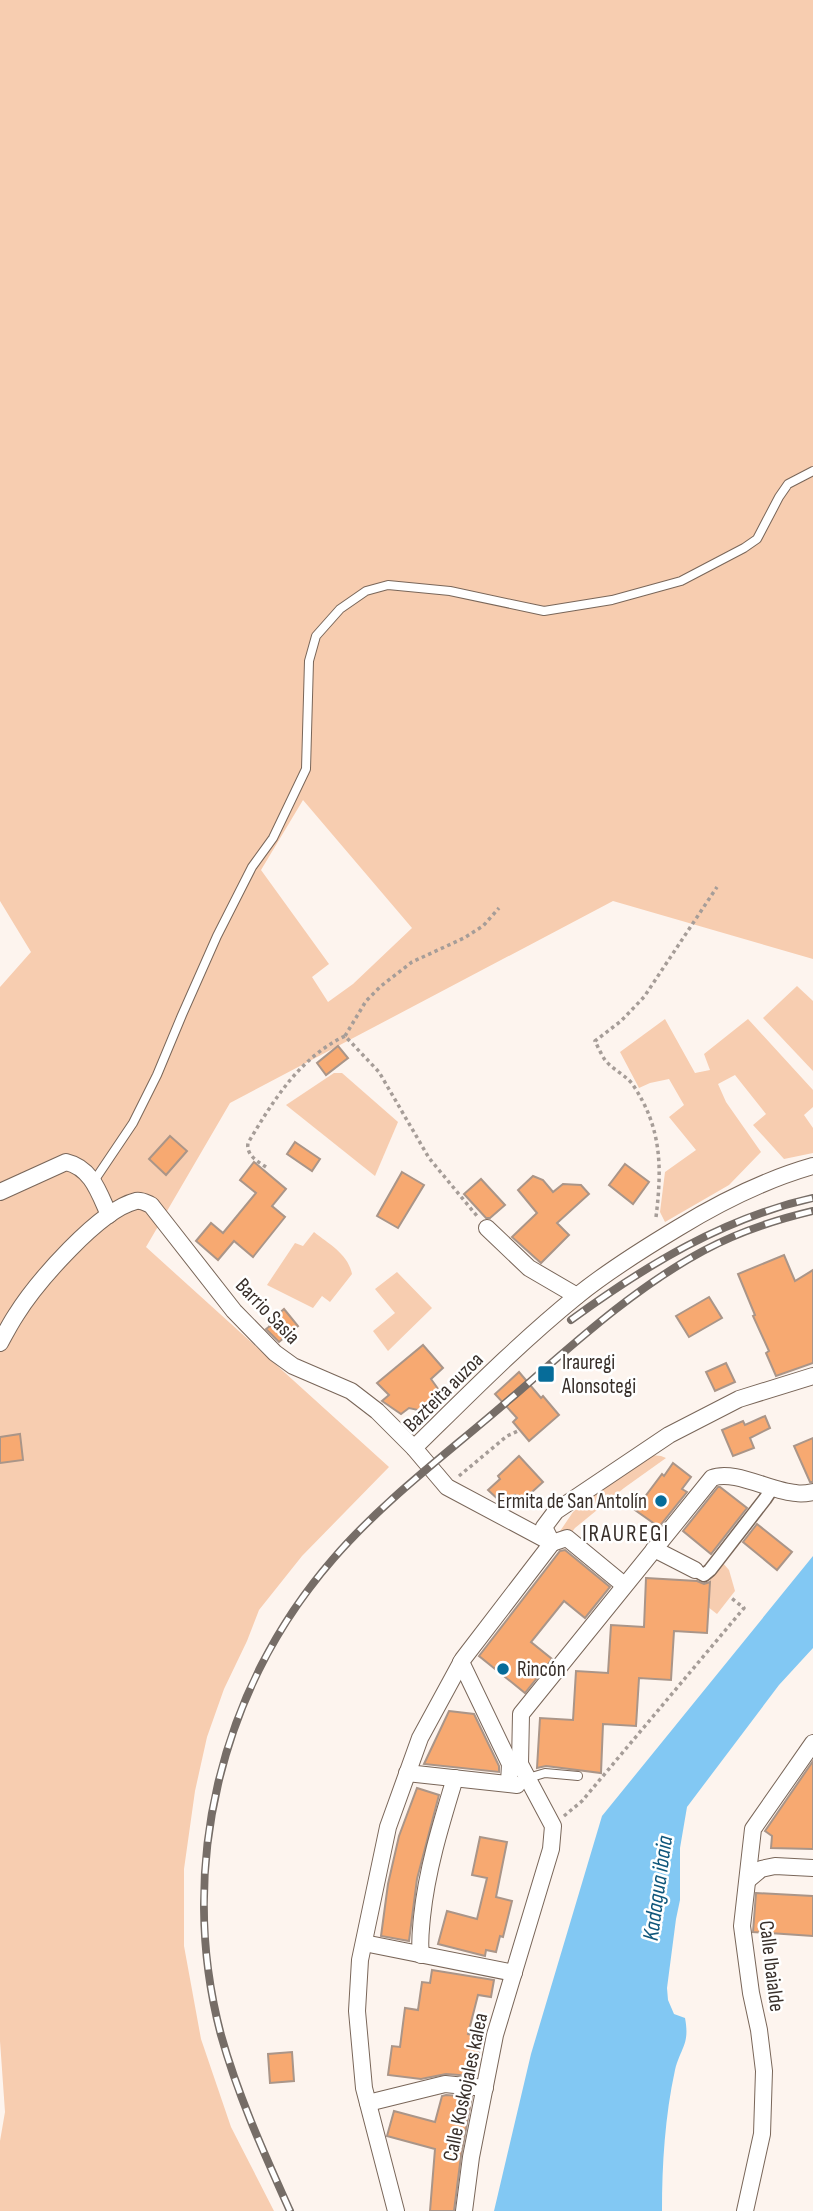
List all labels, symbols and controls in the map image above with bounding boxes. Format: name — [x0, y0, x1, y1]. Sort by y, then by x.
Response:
street label: Barrio Sasia — [230, 1273, 305, 1350]
street label: Bazteita auzoa — [398, 1347, 488, 1437]
place label: Irauregi Alonsotegi — [561, 1350, 636, 1399]
marker: Irauregi Alonsotegi — [536, 1364, 556, 1384]
place label: Ermita de San Antolín — [497, 1489, 647, 1514]
marker: Ermita de San Antolín — [653, 1493, 669, 1509]
district label: IRAUREGI — [582, 1520, 670, 1548]
place label: Rincón — [517, 1657, 566, 1682]
marker: Rincón — [495, 1661, 511, 1677]
water label: Kadagua ibaia — [637, 1833, 679, 1942]
street label: Calle Ibaialde — [754, 1919, 789, 2013]
street label: Calle Koskojales kalea — [438, 2011, 493, 2164]

